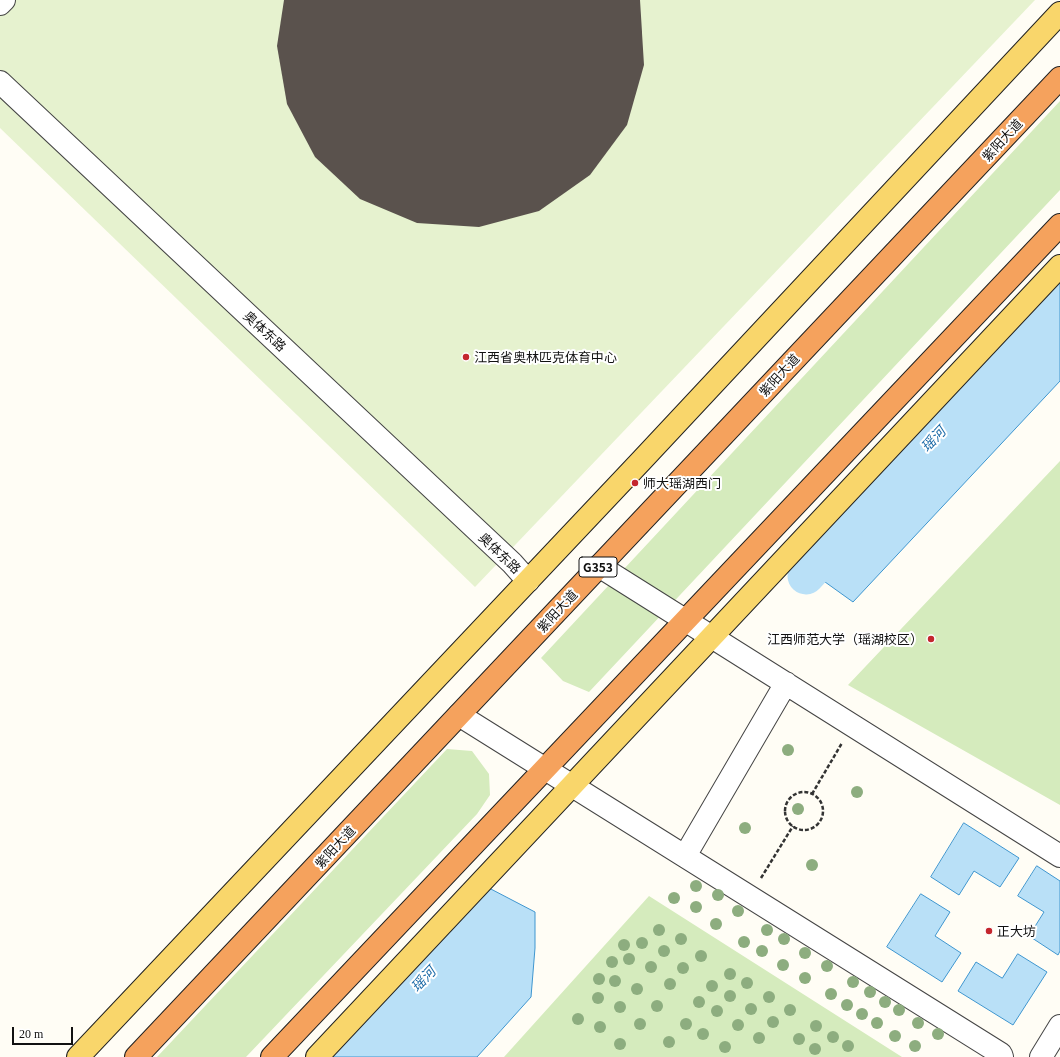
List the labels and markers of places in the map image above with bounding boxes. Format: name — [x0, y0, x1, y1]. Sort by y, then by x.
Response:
place label: 江西省奥林匹克体育中心 — [474, 349, 617, 365]
marker: 江西省奥林匹克体育中心 — [461, 352, 471, 362]
place label: 师大瑶湖西门 — [643, 475, 721, 491]
marker: 师大瑶湖西门 — [630, 478, 640, 488]
place label: 江西师范大学（瑶湖校区） — [767, 631, 923, 647]
marker: 江西师范大学（瑶湖校区） — [926, 634, 936, 644]
place label: 正大坊 — [997, 923, 1036, 939]
marker: 正大坊 — [984, 926, 994, 936]

